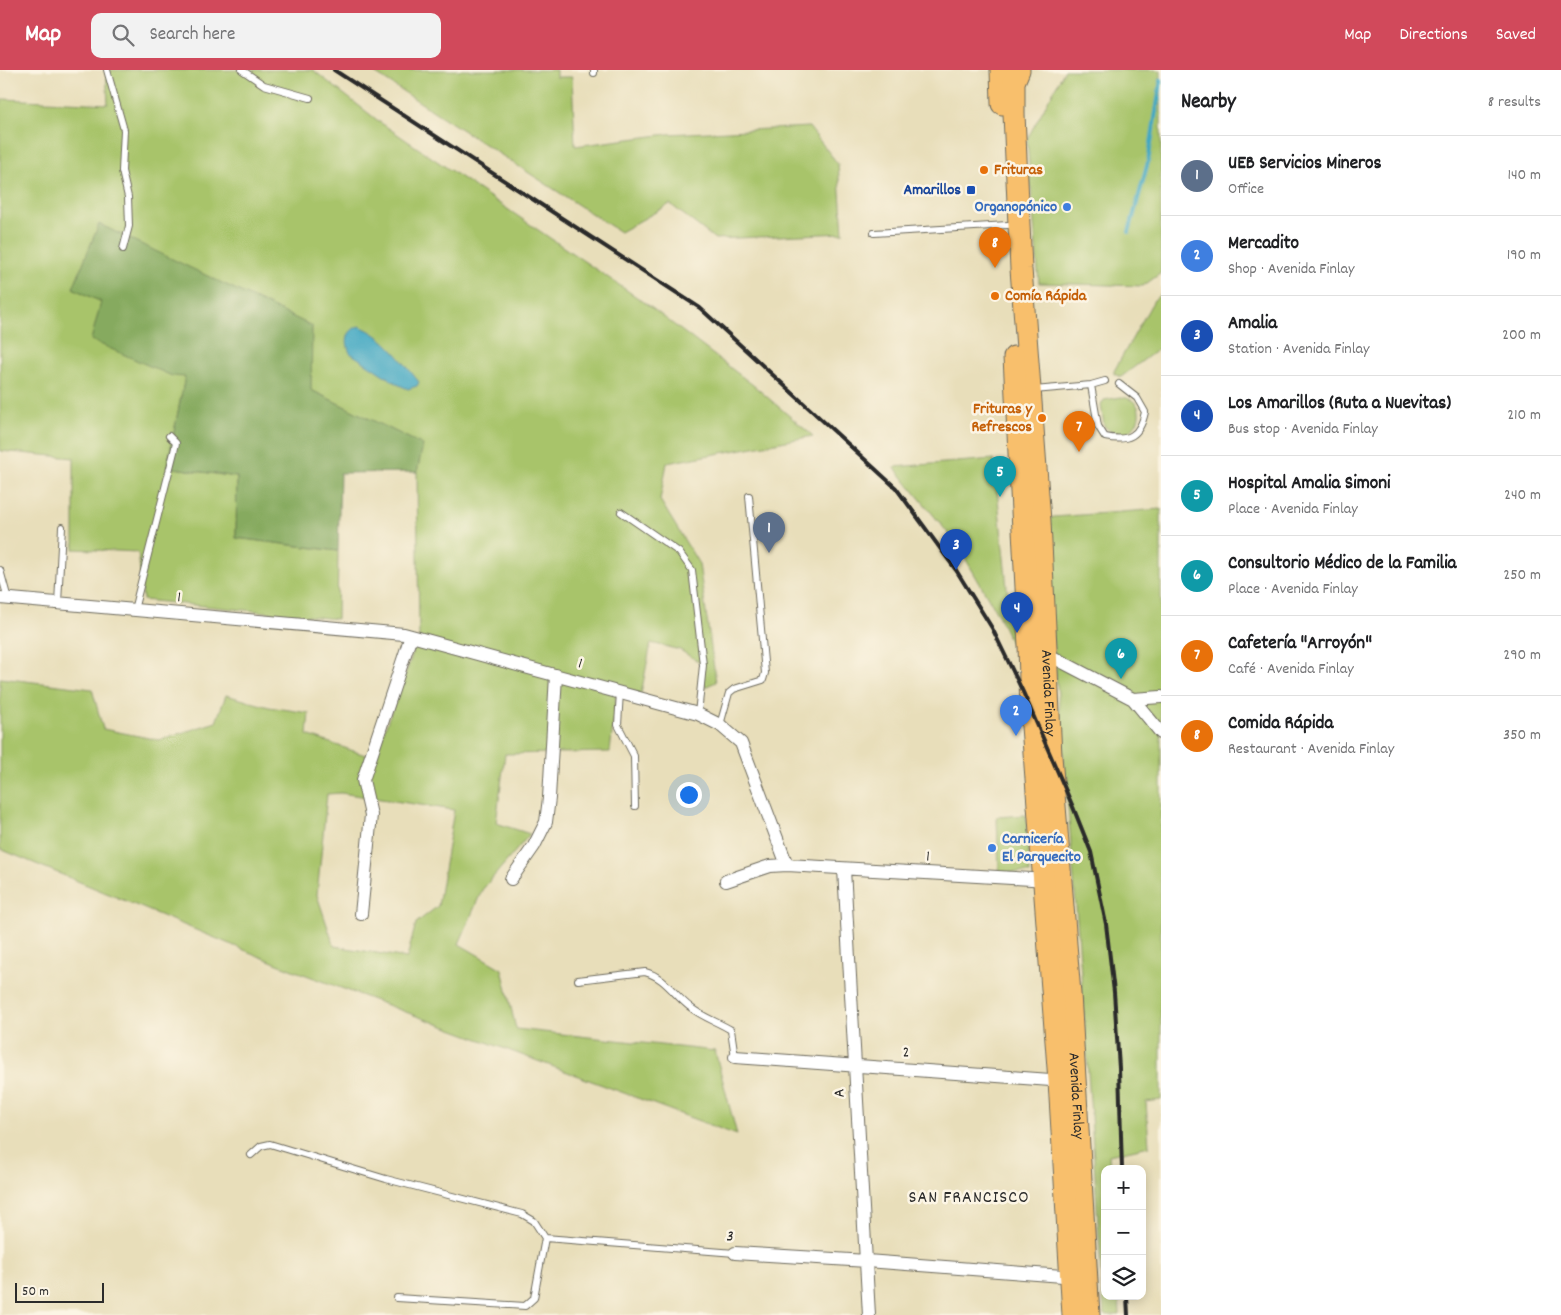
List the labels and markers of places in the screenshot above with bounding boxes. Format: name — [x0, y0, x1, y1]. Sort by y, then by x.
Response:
place label: Frituras — [994, 159, 1043, 182]
marker: Frituras — [978, 164, 990, 176]
place label: Amarillos — [903, 179, 961, 202]
marker: Amarillos — [965, 184, 977, 196]
place label: Organopónico — [974, 196, 1057, 219]
marker: Organopónico — [1061, 201, 1073, 213]
pin: 8 — [979, 227, 1011, 268]
place label: Comía Rápida — [1005, 285, 1088, 308]
marker: Comía Rápida — [989, 290, 1001, 302]
place label: Frituras y Refrescos — [972, 398, 1034, 439]
pin: 7 — [1063, 411, 1095, 452]
marker: Frituras y Refrescos — [1036, 412, 1048, 424]
pin: 5 — [984, 456, 1016, 497]
pin: 1 — [753, 512, 785, 553]
pin: 3 — [940, 529, 972, 570]
pin: 4 — [1001, 592, 1033, 633]
pin: 6 — [1105, 638, 1137, 679]
pin: 2 — [1000, 695, 1032, 736]
place label: Carnicería El Parquecito — [1002, 828, 1081, 869]
marker: Carnicería El Parquecito — [986, 842, 998, 854]

